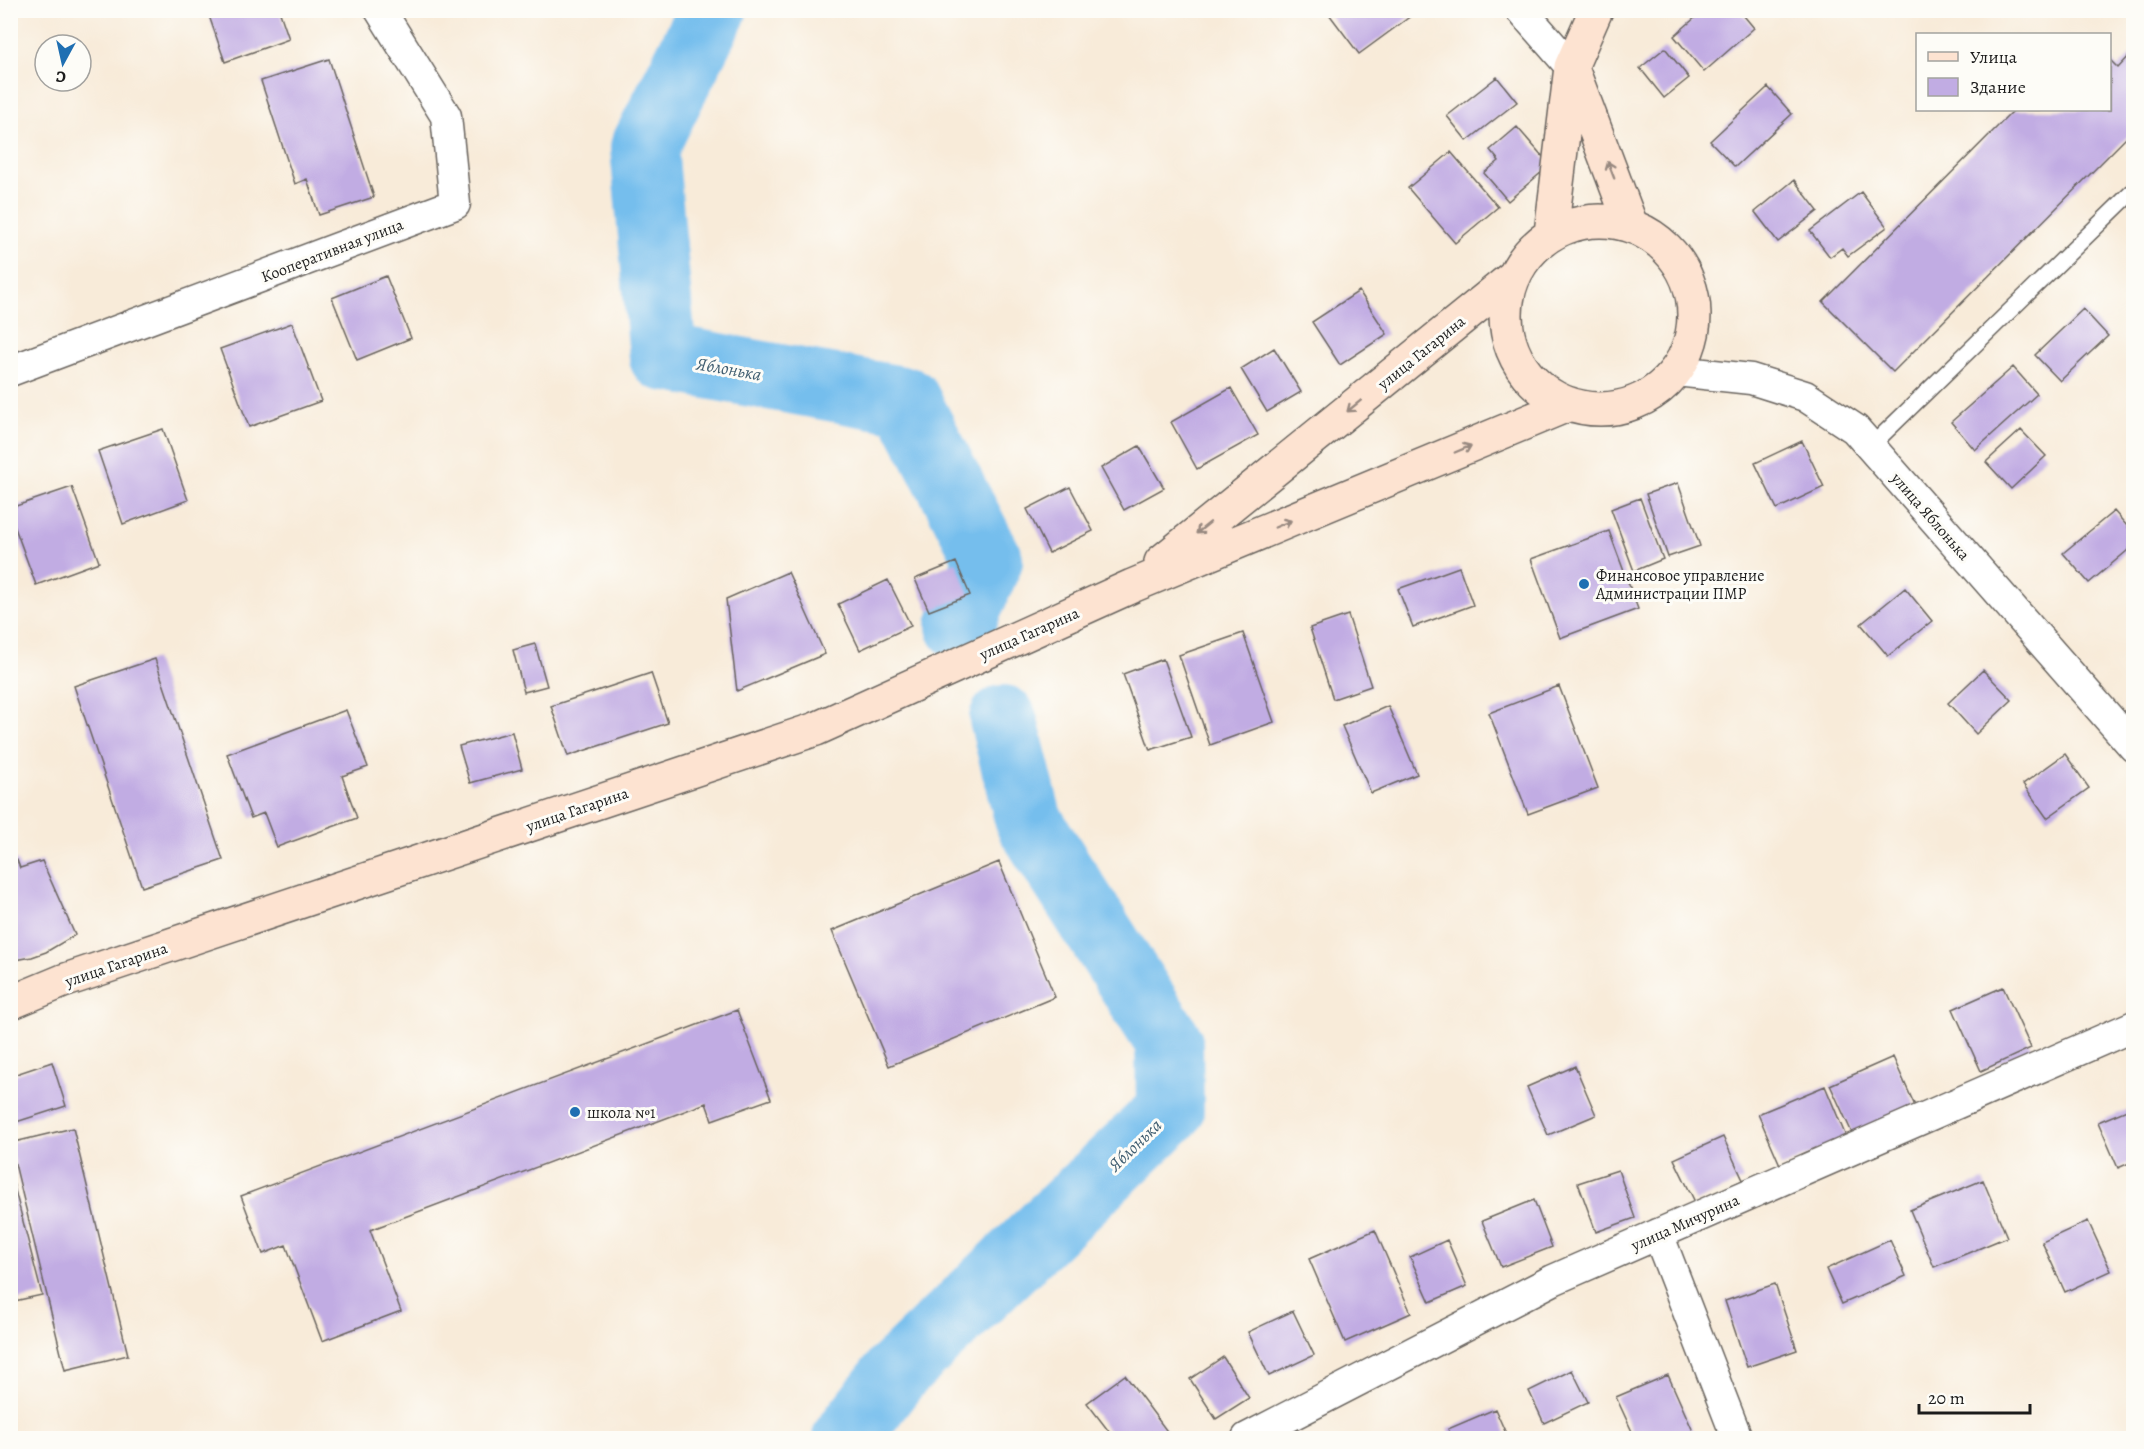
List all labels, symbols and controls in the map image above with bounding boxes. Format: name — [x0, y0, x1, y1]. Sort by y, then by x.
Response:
north arrow — [33, 33, 93, 93]
legend — [1916, 33, 2111, 111]
text: Улица — [1970, 45, 2018, 69]
text: С — [54, 65, 67, 88]
text: Здание — [1970, 75, 2026, 99]
one-way arrow — [1604, 161, 1615, 180]
street label: Кооперативная улица — [258, 213, 407, 288]
street label: улица Гагарина — [1372, 310, 1471, 396]
water label: Яблонька — [694, 351, 763, 387]
one-way arrow — [1346, 399, 1362, 412]
one-way arrow — [1453, 443, 1472, 454]
street label: улица Яблонька — [1885, 467, 1975, 566]
one-way arrow — [1273, 518, 1292, 529]
one-way arrow — [1195, 522, 1211, 535]
place label: Финансовое управление Администрации ПМР — [1595, 565, 1765, 605]
marker: Финансовое управление Администрации ПМР — [1577, 577, 1591, 591]
street label: улица Гагарина — [975, 602, 1083, 666]
street label: улица Гагарина — [522, 782, 632, 838]
street label: улица Гагарина — [61, 937, 171, 993]
place label: школа №1 — [587, 1102, 656, 1124]
marker: школа №1 — [568, 1105, 582, 1119]
water label: Яблонька — [1102, 1114, 1167, 1177]
street label: улица Мичурина — [1627, 1189, 1744, 1257]
scale bar — [1919, 1377, 2030, 1415]
text: 20 m — [1928, 1386, 1965, 1410]

